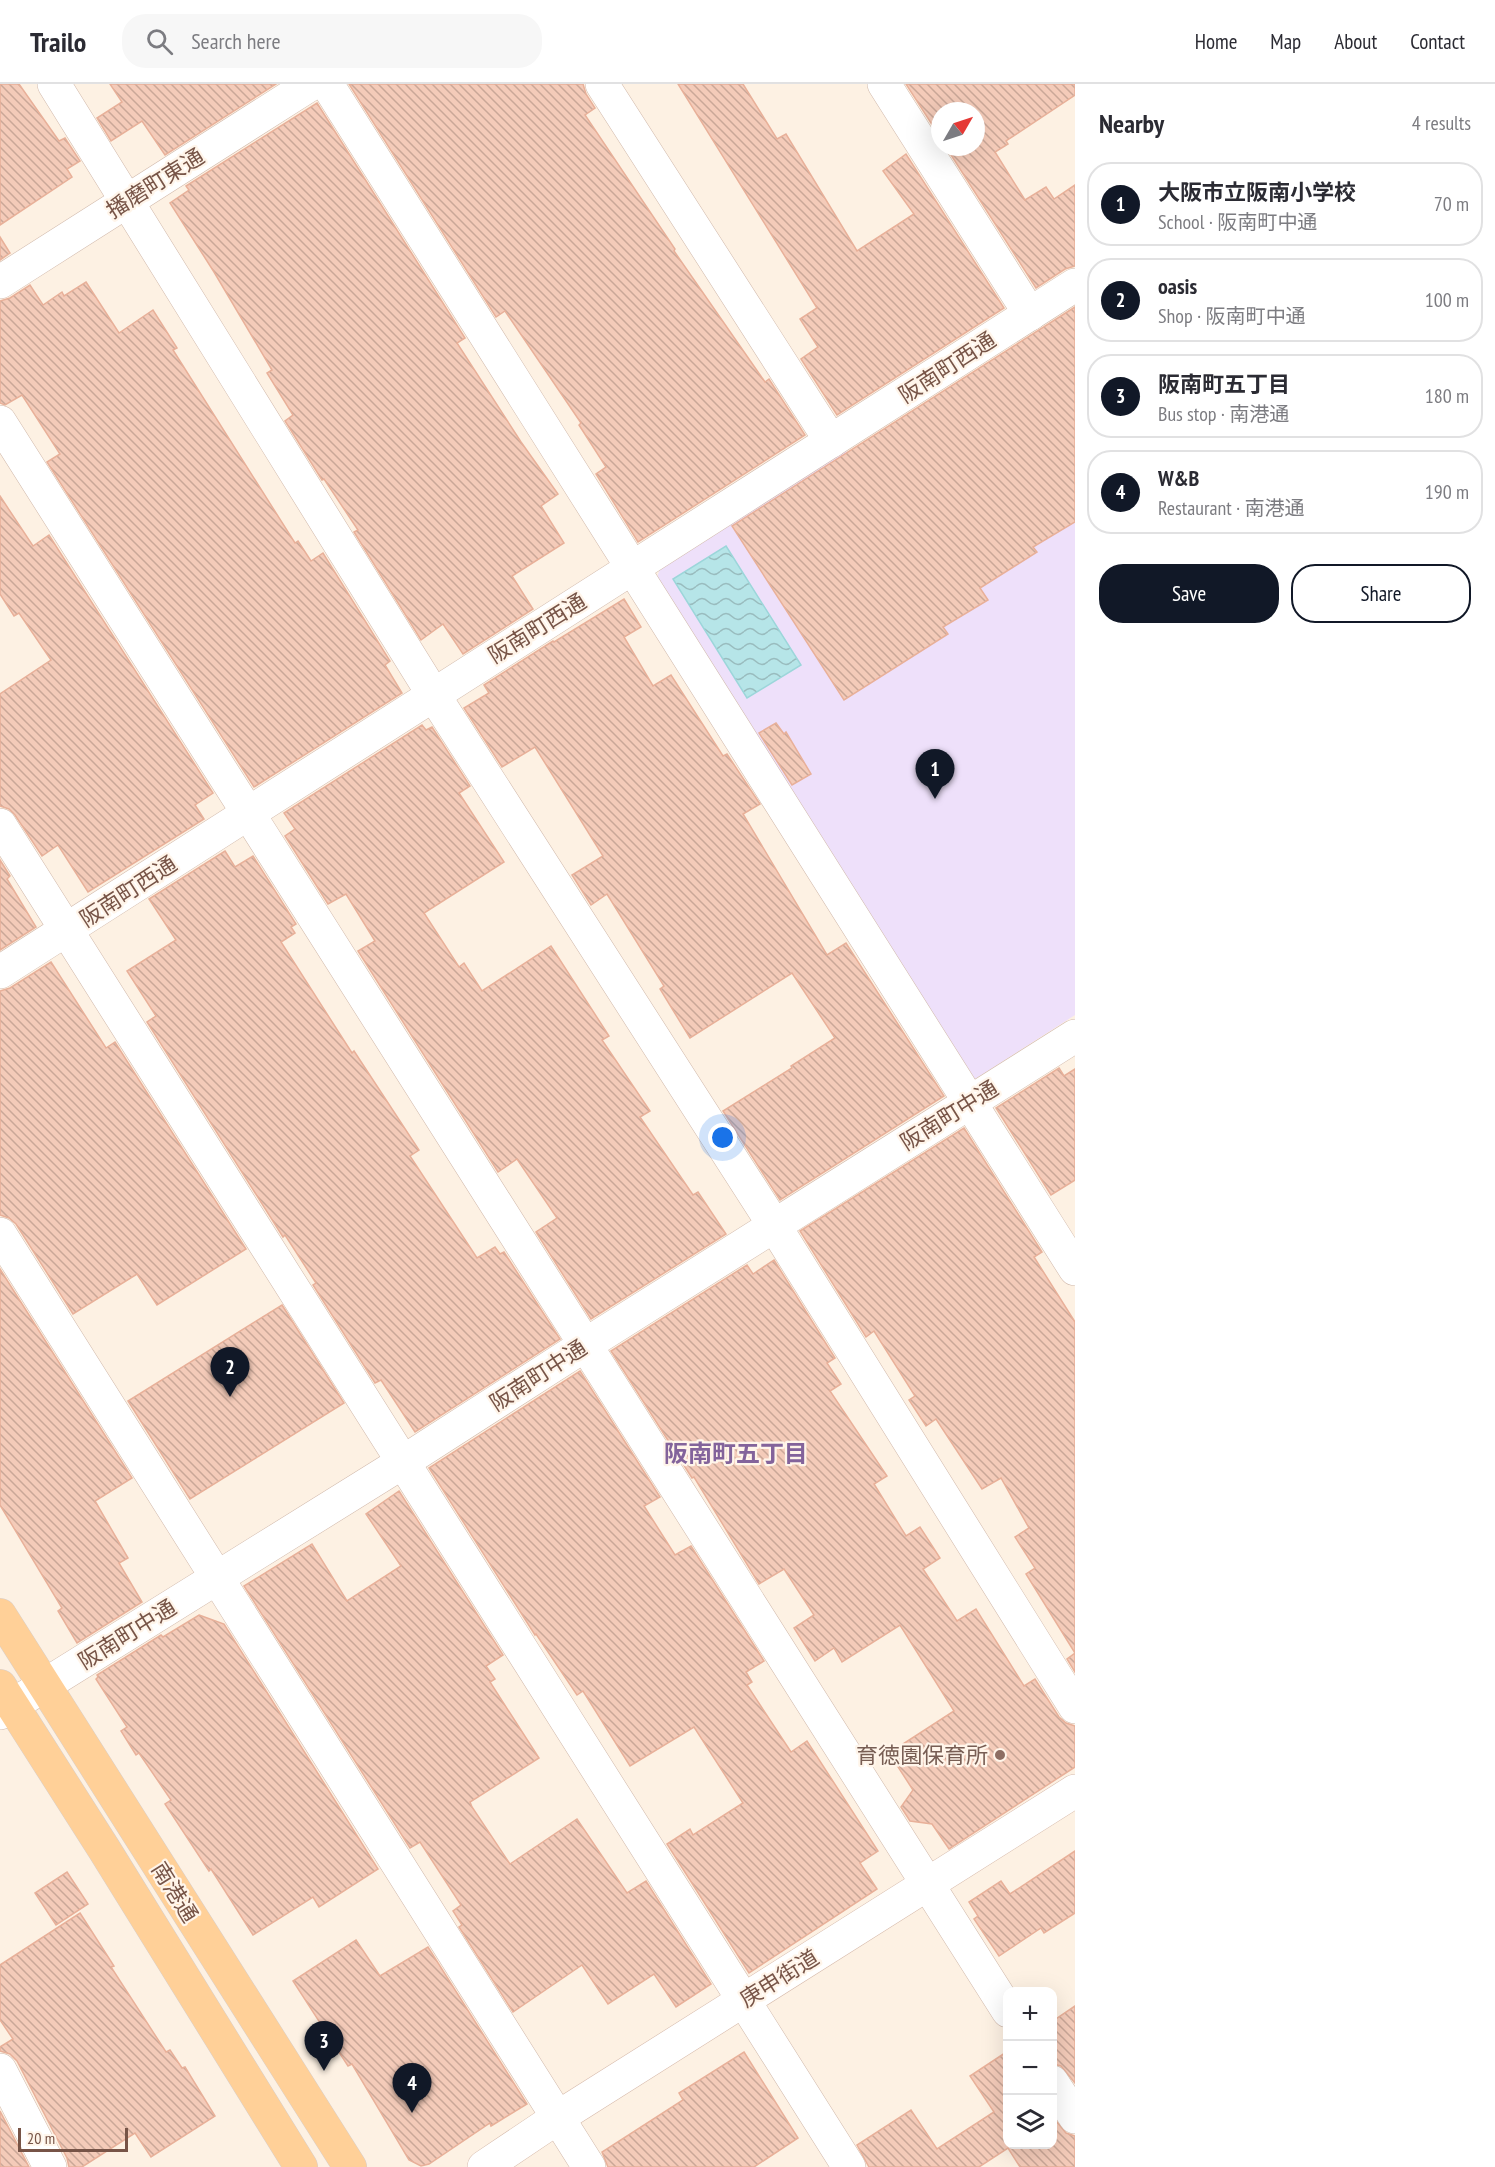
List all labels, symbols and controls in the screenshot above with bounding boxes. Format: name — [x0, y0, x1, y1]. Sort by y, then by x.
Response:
search box — [122, 14, 542, 68]
text: Trailo — [30, 23, 86, 60]
icon: search — [143, 25, 176, 58]
text: Search here — [191, 27, 281, 55]
text: Home — [1195, 28, 1237, 55]
text: Map — [1270, 28, 1301, 55]
text: About — [1334, 28, 1377, 55]
text: Contact — [1410, 28, 1465, 55]
north arrow — [931, 102, 985, 156]
text: Nearby — [1099, 107, 1164, 140]
text: 4 results — [1412, 110, 1471, 136]
street label: 播磨町東通 — [101, 142, 209, 224]
text: 大阪市立阪南小学校 — [1158, 178, 1356, 206]
text: 1 — [1116, 191, 1125, 217]
text: 70 m — [1434, 191, 1469, 217]
text: School · 阪南町中通 — [1158, 209, 1317, 235]
text: oasis — [1158, 272, 1197, 300]
text: 2 — [1116, 287, 1125, 313]
text: 100 m — [1425, 287, 1469, 313]
text: Shop · 阪南町中通 — [1158, 303, 1305, 329]
street label: 阪南町西通 — [893, 325, 1001, 409]
text: 阪南町五丁目 — [1158, 370, 1290, 398]
text: 3 — [1116, 383, 1125, 409]
text: 180 m — [1425, 383, 1469, 409]
text: Bus stop · 南港通 — [1158, 401, 1289, 427]
text: W&B — [1158, 464, 1199, 492]
text: 4 — [1116, 479, 1125, 505]
text: 190 m — [1425, 479, 1469, 505]
text: Restaurant · 南港通 — [1158, 495, 1305, 521]
button: Save — [1099, 564, 1279, 623]
button: Share — [1291, 564, 1471, 623]
street label: 阪南町西通 — [483, 587, 591, 669]
pin: 1 — [916, 750, 954, 799]
street label: 阪南町西通 — [74, 849, 182, 933]
street label: 阪南町中通 — [895, 1074, 1003, 1156]
your location — [708, 1123, 737, 1152]
street label: 阪南町中通 — [484, 1333, 592, 1417]
pin: 2 — [210, 1348, 250, 1397]
district label: 阪南町五丁目 — [664, 1438, 808, 1469]
street label: 阪南町中通 — [73, 1593, 181, 1675]
place label: 育徳園保育所 — [856, 1741, 988, 1769]
marker: 育徳園保育所 — [993, 1748, 1007, 1762]
street label: 南港通 — [146, 1857, 204, 1927]
street label: 庚申街道 — [734, 1943, 824, 2013]
map controls — [1003, 1987, 1057, 2149]
button: + — [1003, 1987, 1057, 2041]
pin: 3 — [304, 2022, 344, 2071]
button: − — [1003, 2041, 1057, 2095]
pin: 4 — [392, 2064, 432, 2113]
button: layers — [1003, 2095, 1057, 2149]
scale bar — [18, 2125, 128, 2152]
text: 20 m — [27, 2128, 55, 2148]

